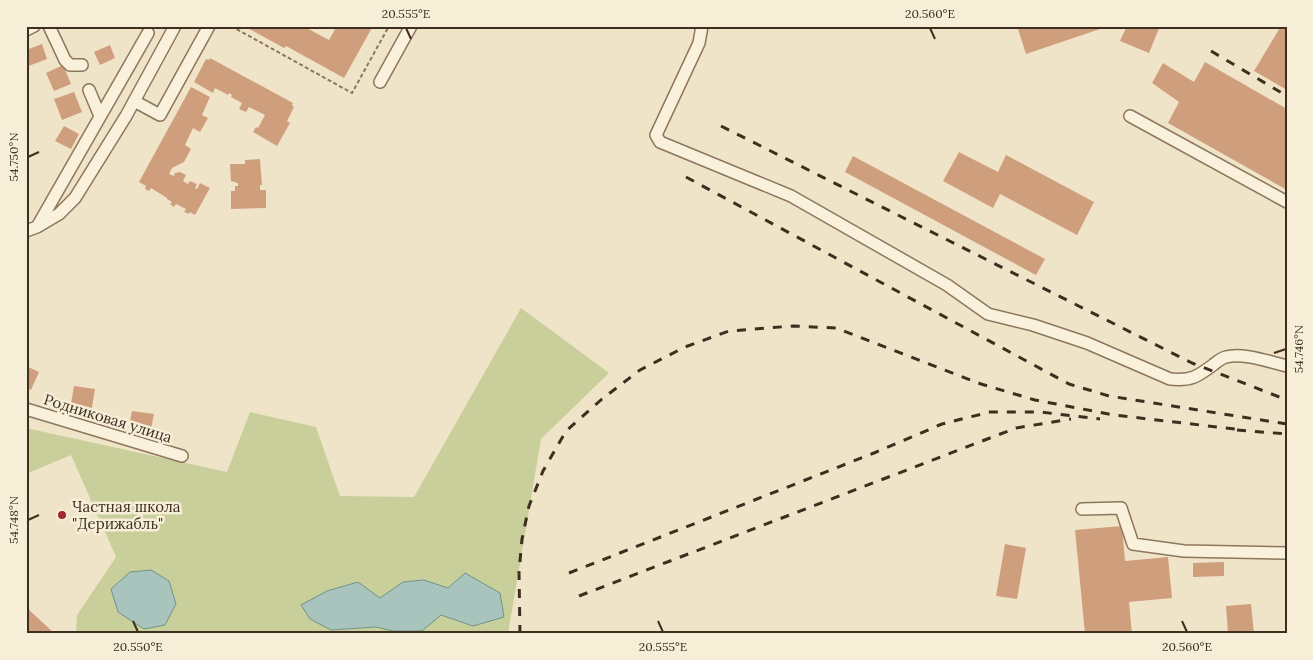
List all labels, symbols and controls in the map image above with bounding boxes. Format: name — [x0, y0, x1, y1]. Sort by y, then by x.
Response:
text: 20.555°E — [382, 6, 430, 21]
text: 20.560°E — [905, 6, 955, 21]
text: 54.750°N — [6, 132, 21, 182]
text: 54.746°N — [1291, 325, 1306, 373]
street label: Родниковая улица — [42, 389, 175, 447]
text: 54.748°N — [6, 496, 21, 544]
place label: Частная школа "Дерижабль" — [72, 497, 181, 533]
marker: Частная школа "Дерижабль" — [56, 509, 68, 521]
text: 20.550°E — [113, 639, 163, 654]
text: 20.555°E — [639, 639, 687, 654]
text: 20.560°E — [1162, 639, 1212, 654]

